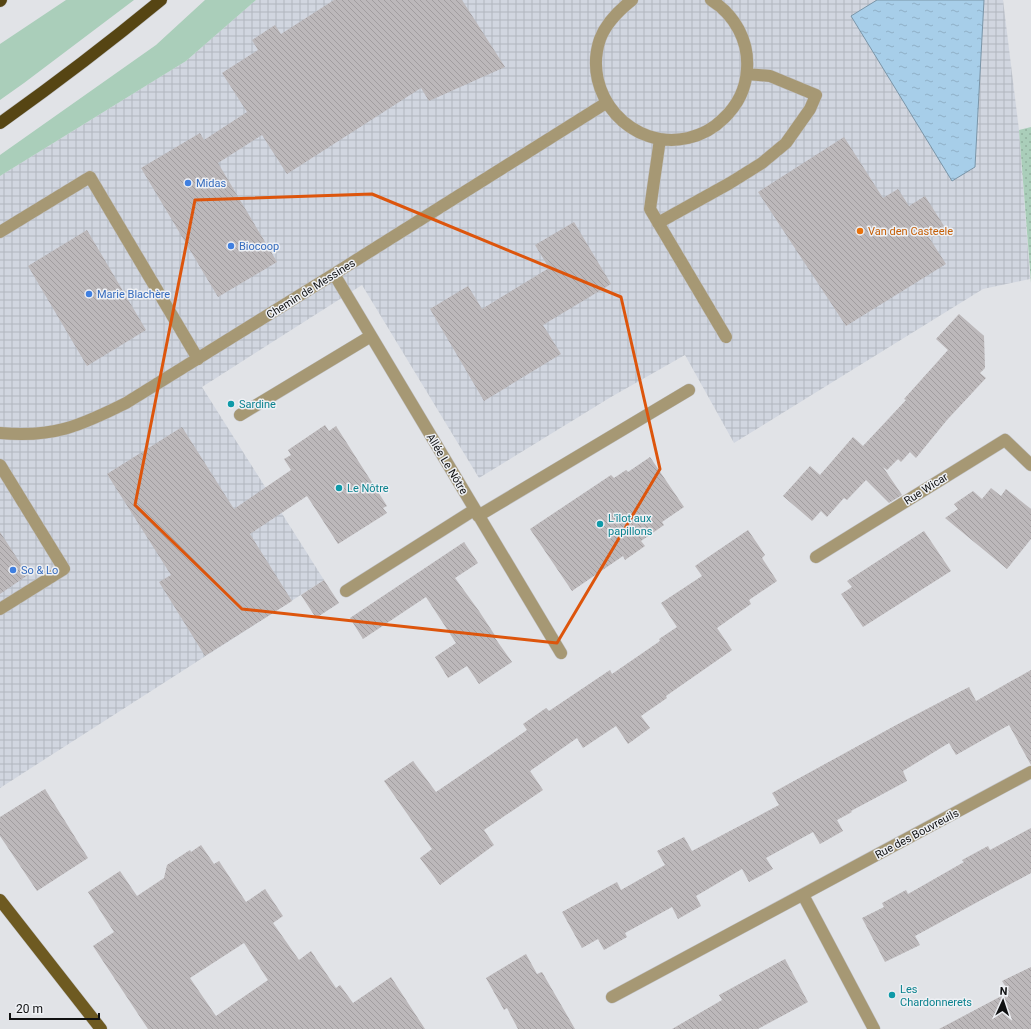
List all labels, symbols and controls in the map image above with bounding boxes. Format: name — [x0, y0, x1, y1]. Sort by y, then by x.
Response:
place label: Midas — [196, 177, 226, 190]
marker: Midas — [183, 178, 193, 188]
place label: Van den Casteele — [868, 225, 953, 238]
marker: Van den Casteele — [855, 226, 865, 236]
place label: Biocoop — [239, 240, 279, 253]
marker: Biocoop — [226, 241, 236, 251]
street label: Chemin de Messines — [264, 256, 358, 322]
place label: Marie Blachère — [97, 288, 170, 301]
marker: Marie Blachère — [84, 289, 94, 299]
place label: Sardine — [239, 398, 276, 411]
marker: Sardine — [226, 399, 236, 409]
street label: Allée Le Nôtre — [424, 431, 470, 497]
street label: Rue Wicar — [902, 470, 951, 508]
place label: Le Nôtre — [347, 482, 389, 495]
marker: Le Nôtre — [334, 483, 344, 493]
place label: L'îlot aux papillons — [608, 512, 653, 538]
marker: L'îlot aux papillons — [595, 519, 605, 529]
place label: So & Lo — [21, 564, 58, 577]
marker: So & Lo — [8, 565, 18, 575]
street label: Rue des Bouvreuils — [873, 806, 961, 862]
north arrow — [983, 981, 1023, 1021]
place label: Les Chardonnerets — [900, 983, 972, 1009]
text: N — [999, 985, 1008, 998]
marker: Les Chardonnerets — [887, 990, 897, 1000]
scale bar — [10, 995, 99, 1021]
text: 20 m — [16, 1002, 43, 1016]

